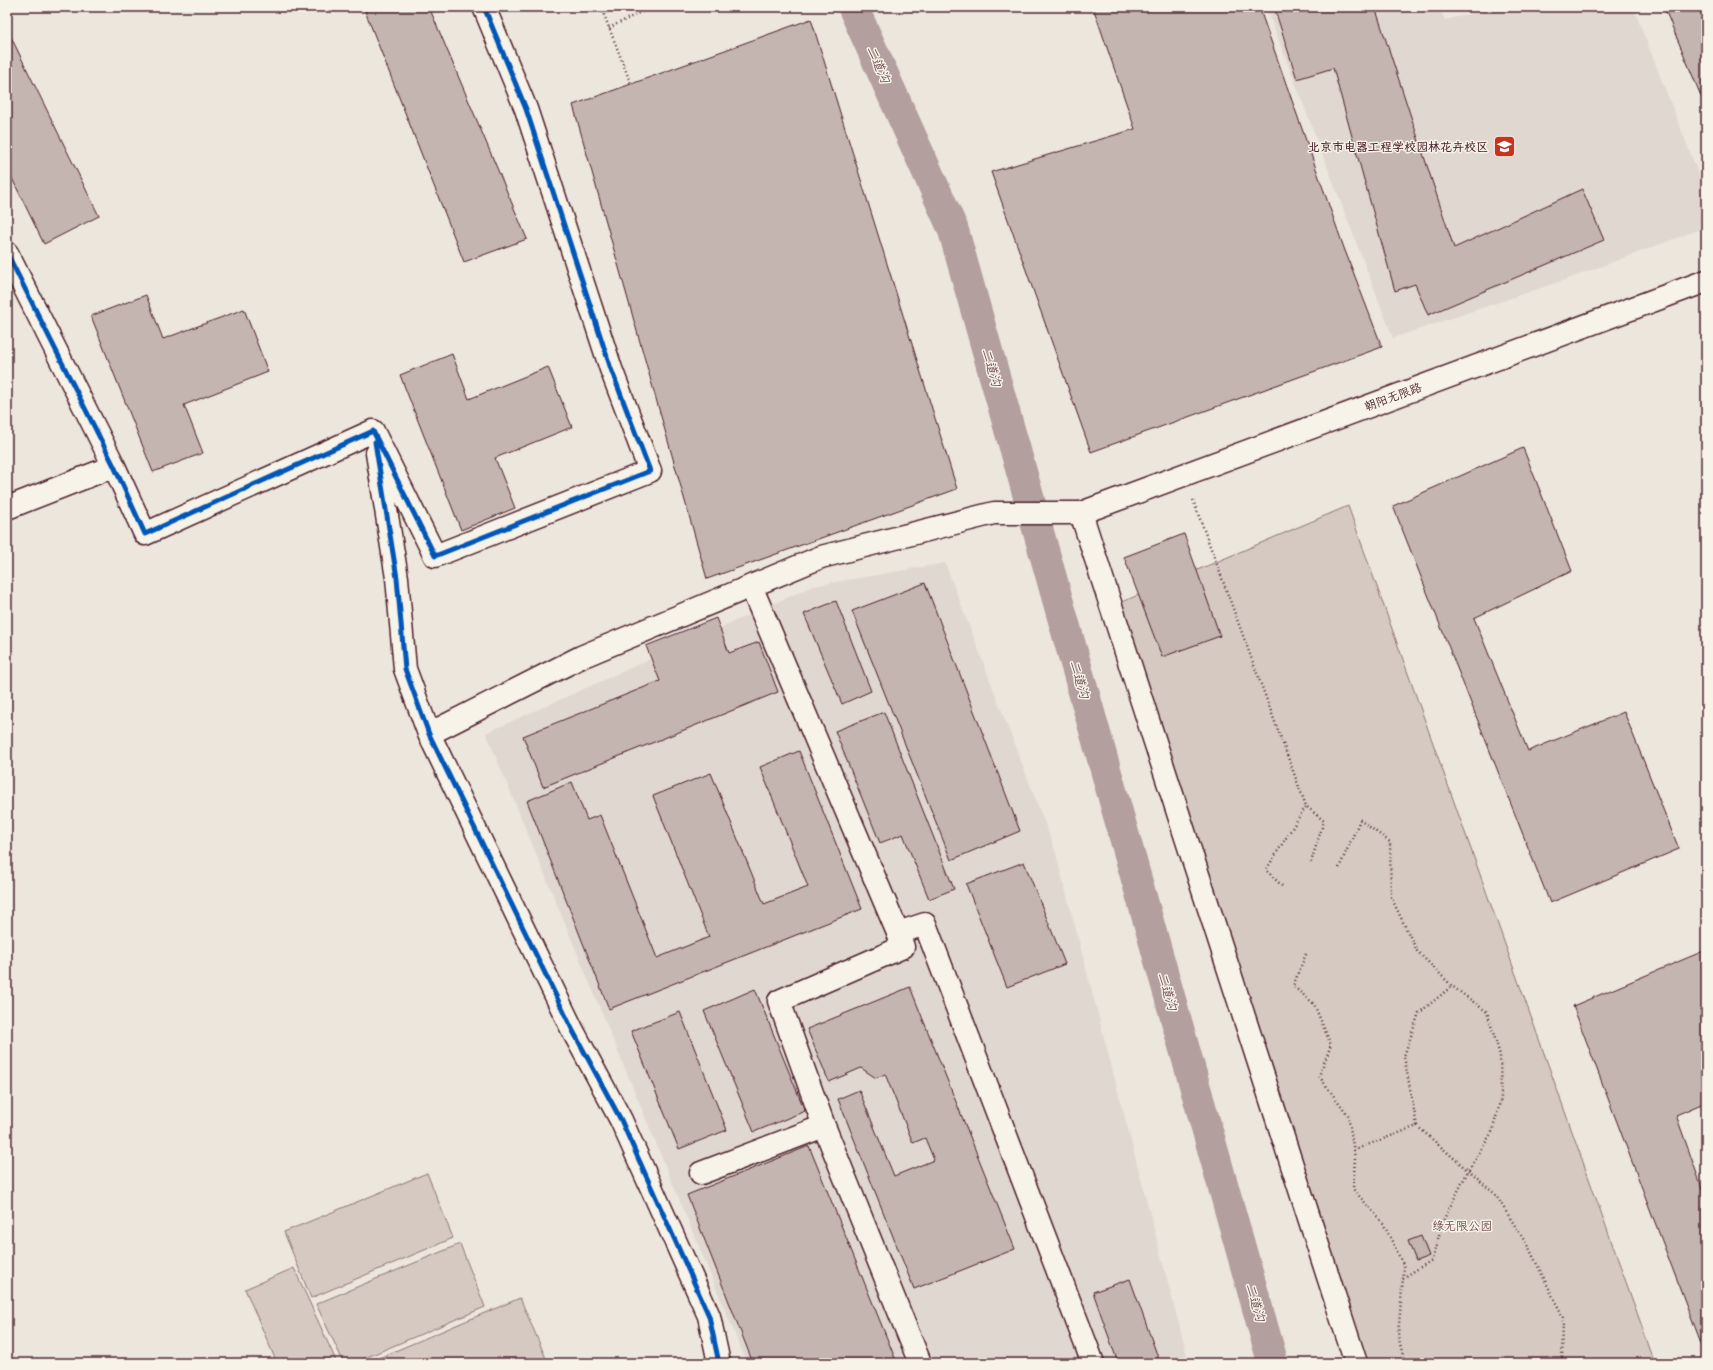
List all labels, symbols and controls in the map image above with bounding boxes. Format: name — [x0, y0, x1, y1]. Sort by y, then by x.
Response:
water label: 二道沟 — [863, 43, 894, 86]
school or university icon: 北京市电器工程学校园林花卉校区 — [1491, 134, 1517, 160]
place label: 北京市电器工程学校园林花卉校区 — [1308, 140, 1488, 155]
water label: 二道沟 — [978, 346, 1004, 389]
street label: 朝阳无限路 — [1362, 380, 1424, 415]
water label: 二道沟 — [1066, 658, 1092, 701]
water label: 二道沟 — [1154, 970, 1180, 1013]
park label: 绿无限公园 — [1432, 1219, 1492, 1234]
water label: 二道沟 — [1242, 1281, 1268, 1324]

